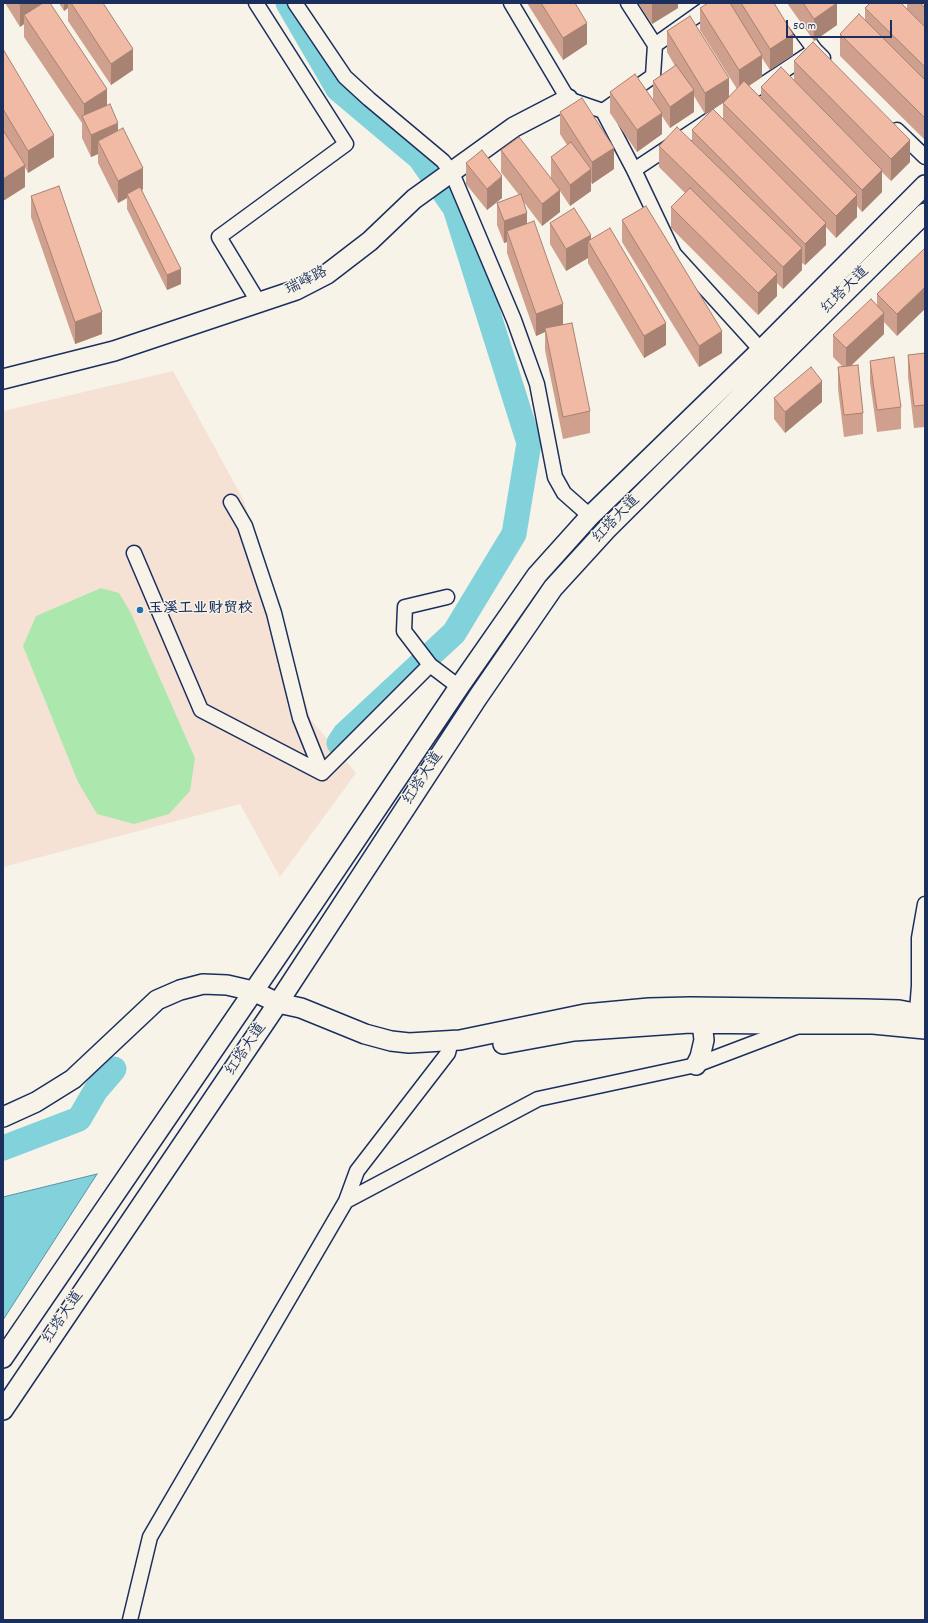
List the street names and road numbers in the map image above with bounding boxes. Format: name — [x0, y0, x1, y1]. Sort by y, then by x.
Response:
street label: 红塔大道 — [818, 263, 874, 319]
street label: 瑞峰路 — [283, 264, 331, 300]
street label: 红塔大道 — [590, 492, 644, 548]
street label: 红塔大道 — [400, 749, 448, 809]
street label: 红塔大道 — [223, 1020, 271, 1080]
street label: 红塔大道 — [40, 1288, 88, 1348]

